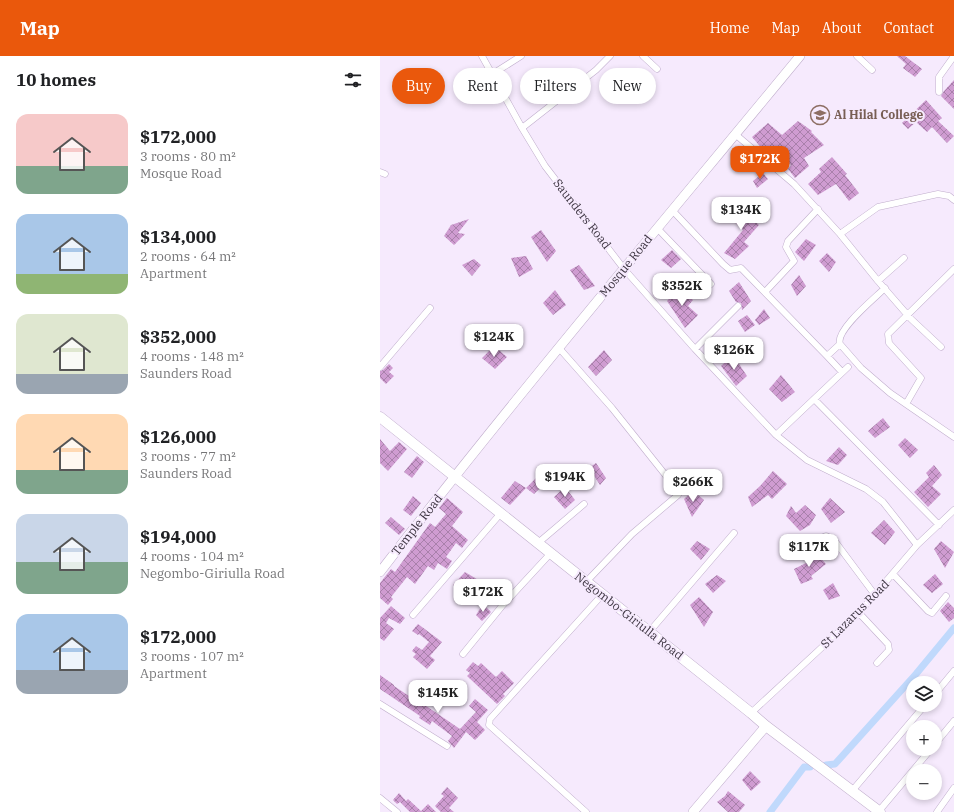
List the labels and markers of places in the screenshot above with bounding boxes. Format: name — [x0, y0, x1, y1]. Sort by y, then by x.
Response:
school or university icon: Al Hilal College — [809, 104, 831, 126]
place label: Al Hilal College — [834, 107, 924, 122]
pin: $172K — [732, 146, 788, 180]
pin: $134K — [713, 197, 769, 231]
pin: $352K — [654, 273, 710, 307]
pin: $124K — [466, 324, 522, 358]
pin: $126K — [706, 337, 762, 371]
pin: $194K — [537, 464, 593, 498]
pin: $266K — [665, 469, 721, 503]
pin: $117K — [781, 534, 837, 568]
pin: $172K — [455, 579, 511, 613]
pin: $145K — [410, 680, 466, 714]

